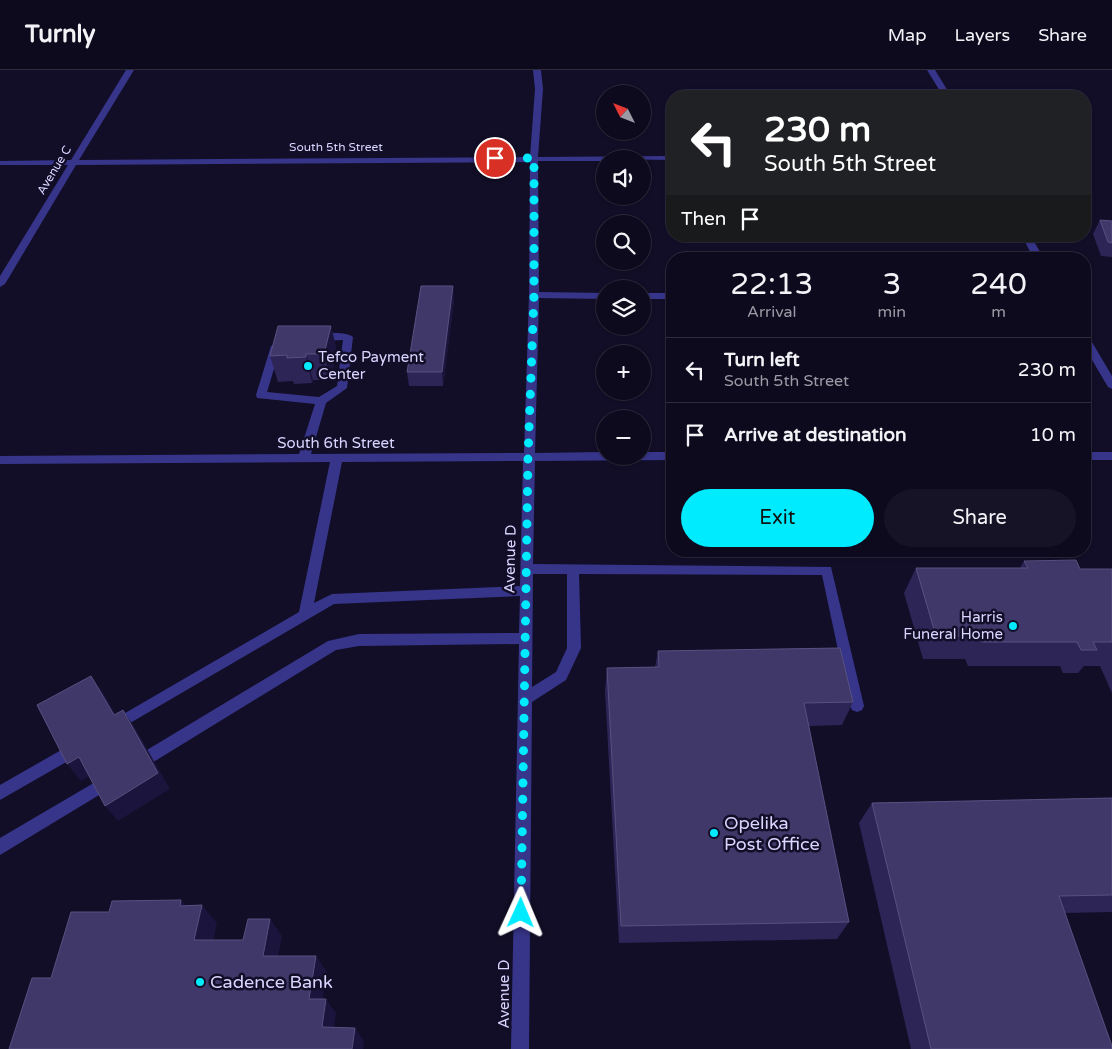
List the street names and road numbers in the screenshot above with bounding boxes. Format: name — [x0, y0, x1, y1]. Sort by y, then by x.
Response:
street label: South 5th Street — [289, 140, 383, 154]
street label: Avenue C — [34, 143, 74, 197]
street label: South 6th Street — [277, 434, 395, 452]
street label: Avenue D — [500, 524, 520, 594]
street label: Avenue D — [495, 960, 513, 1028]

